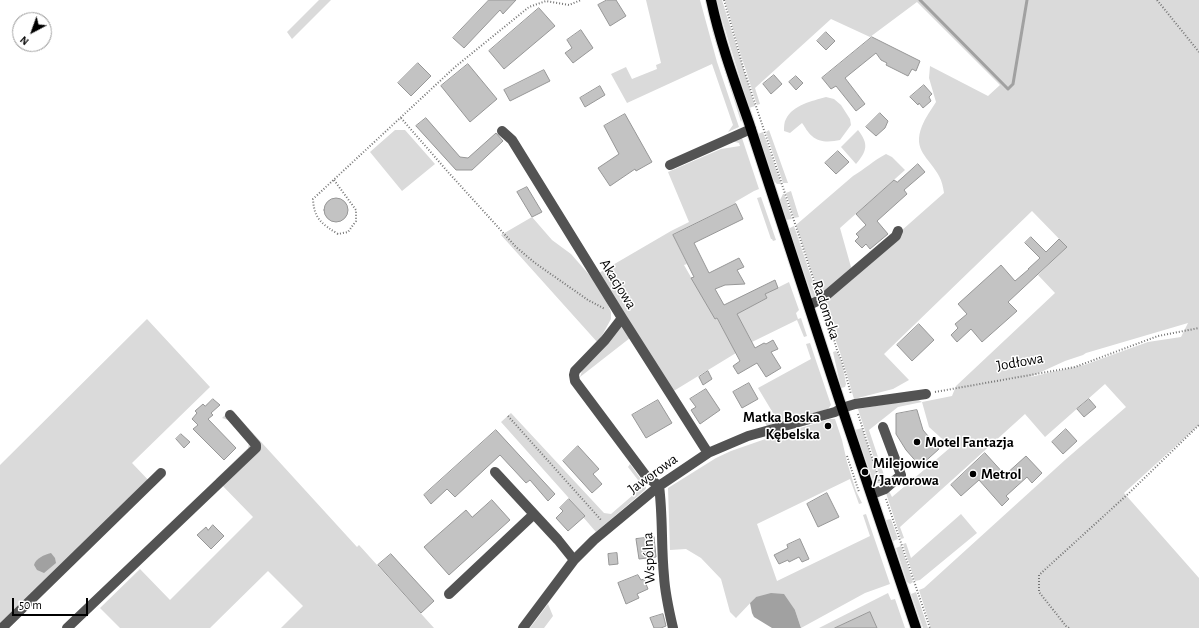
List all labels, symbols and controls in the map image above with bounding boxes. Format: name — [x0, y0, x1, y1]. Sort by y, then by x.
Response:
north arrow — [12, 12, 52, 52]
text: N — [18, 34, 31, 47]
street label: Akacjowa — [596, 256, 640, 312]
street label: Radomska — [808, 278, 844, 342]
street label: Jodłowa — [995, 349, 1045, 375]
place label: Matka Boska Kębelska — [743, 408, 820, 443]
marker: Matka Boska Kębelska — [823, 421, 833, 431]
place label: Motel Fantazja — [925, 433, 1014, 451]
marker: Motel Fantazja — [912, 437, 922, 447]
street label: Jaworowa — [625, 450, 681, 498]
place label: Milejowice / Jaworowa — [873, 454, 939, 489]
place label: Metrol — [981, 465, 1021, 483]
marker: Milejowice / Jaworowa — [860, 467, 870, 477]
marker: Metrol — [968, 469, 978, 479]
street label: Wspólna — [639, 532, 659, 584]
scale bar — [14, 590, 90, 616]
text: 50 m — [19, 599, 42, 611]

